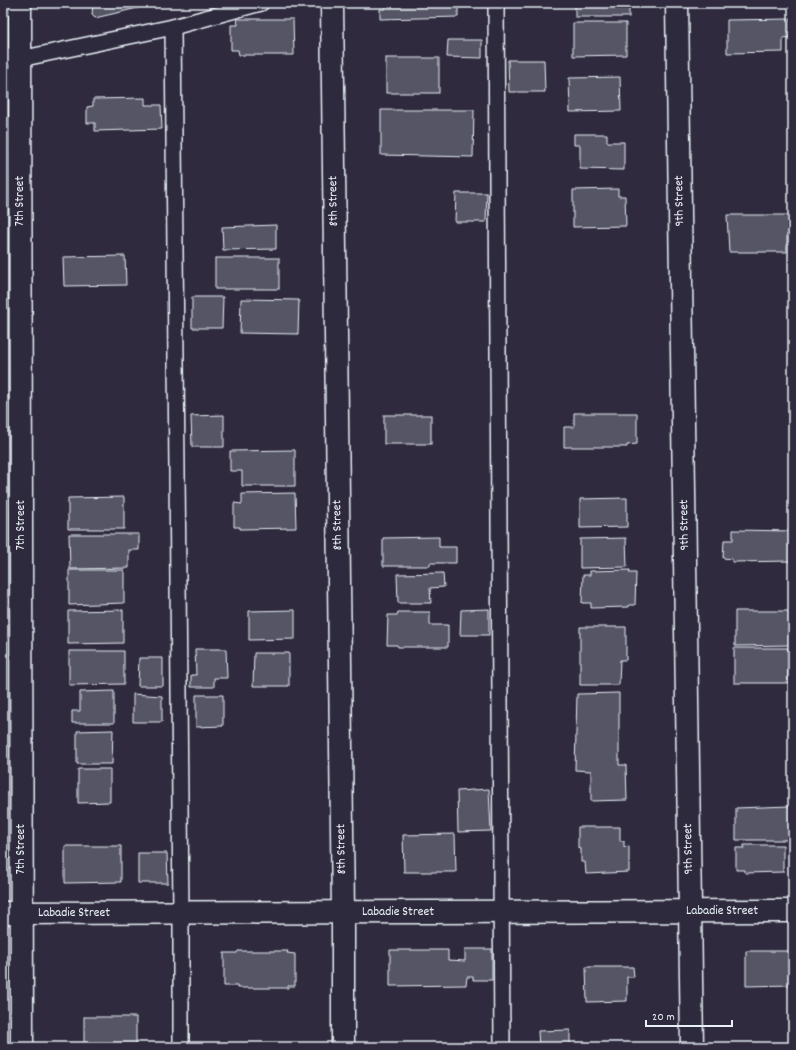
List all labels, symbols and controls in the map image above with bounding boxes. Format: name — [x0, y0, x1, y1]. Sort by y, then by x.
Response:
street label: 8th Street — [324, 175, 344, 226]
street label: 9th Street — [670, 175, 690, 227]
street label: 7th Street — [11, 176, 30, 226]
street label: 8th Street — [328, 499, 348, 550]
street label: 9th Street — [675, 499, 695, 551]
street label: 7th Street — [12, 500, 31, 550]
street label: 8th Street — [332, 823, 352, 874]
street label: 9th Street — [679, 823, 699, 875]
street label: 7th Street — [12, 824, 31, 874]
street label: Labadie Street — [686, 902, 758, 921]
street label: Labadie Street — [362, 903, 434, 922]
street label: Labadie Street — [38, 904, 110, 923]
scale bar — [646, 1002, 732, 1028]
text: 20 m — [652, 1009, 675, 1026]

